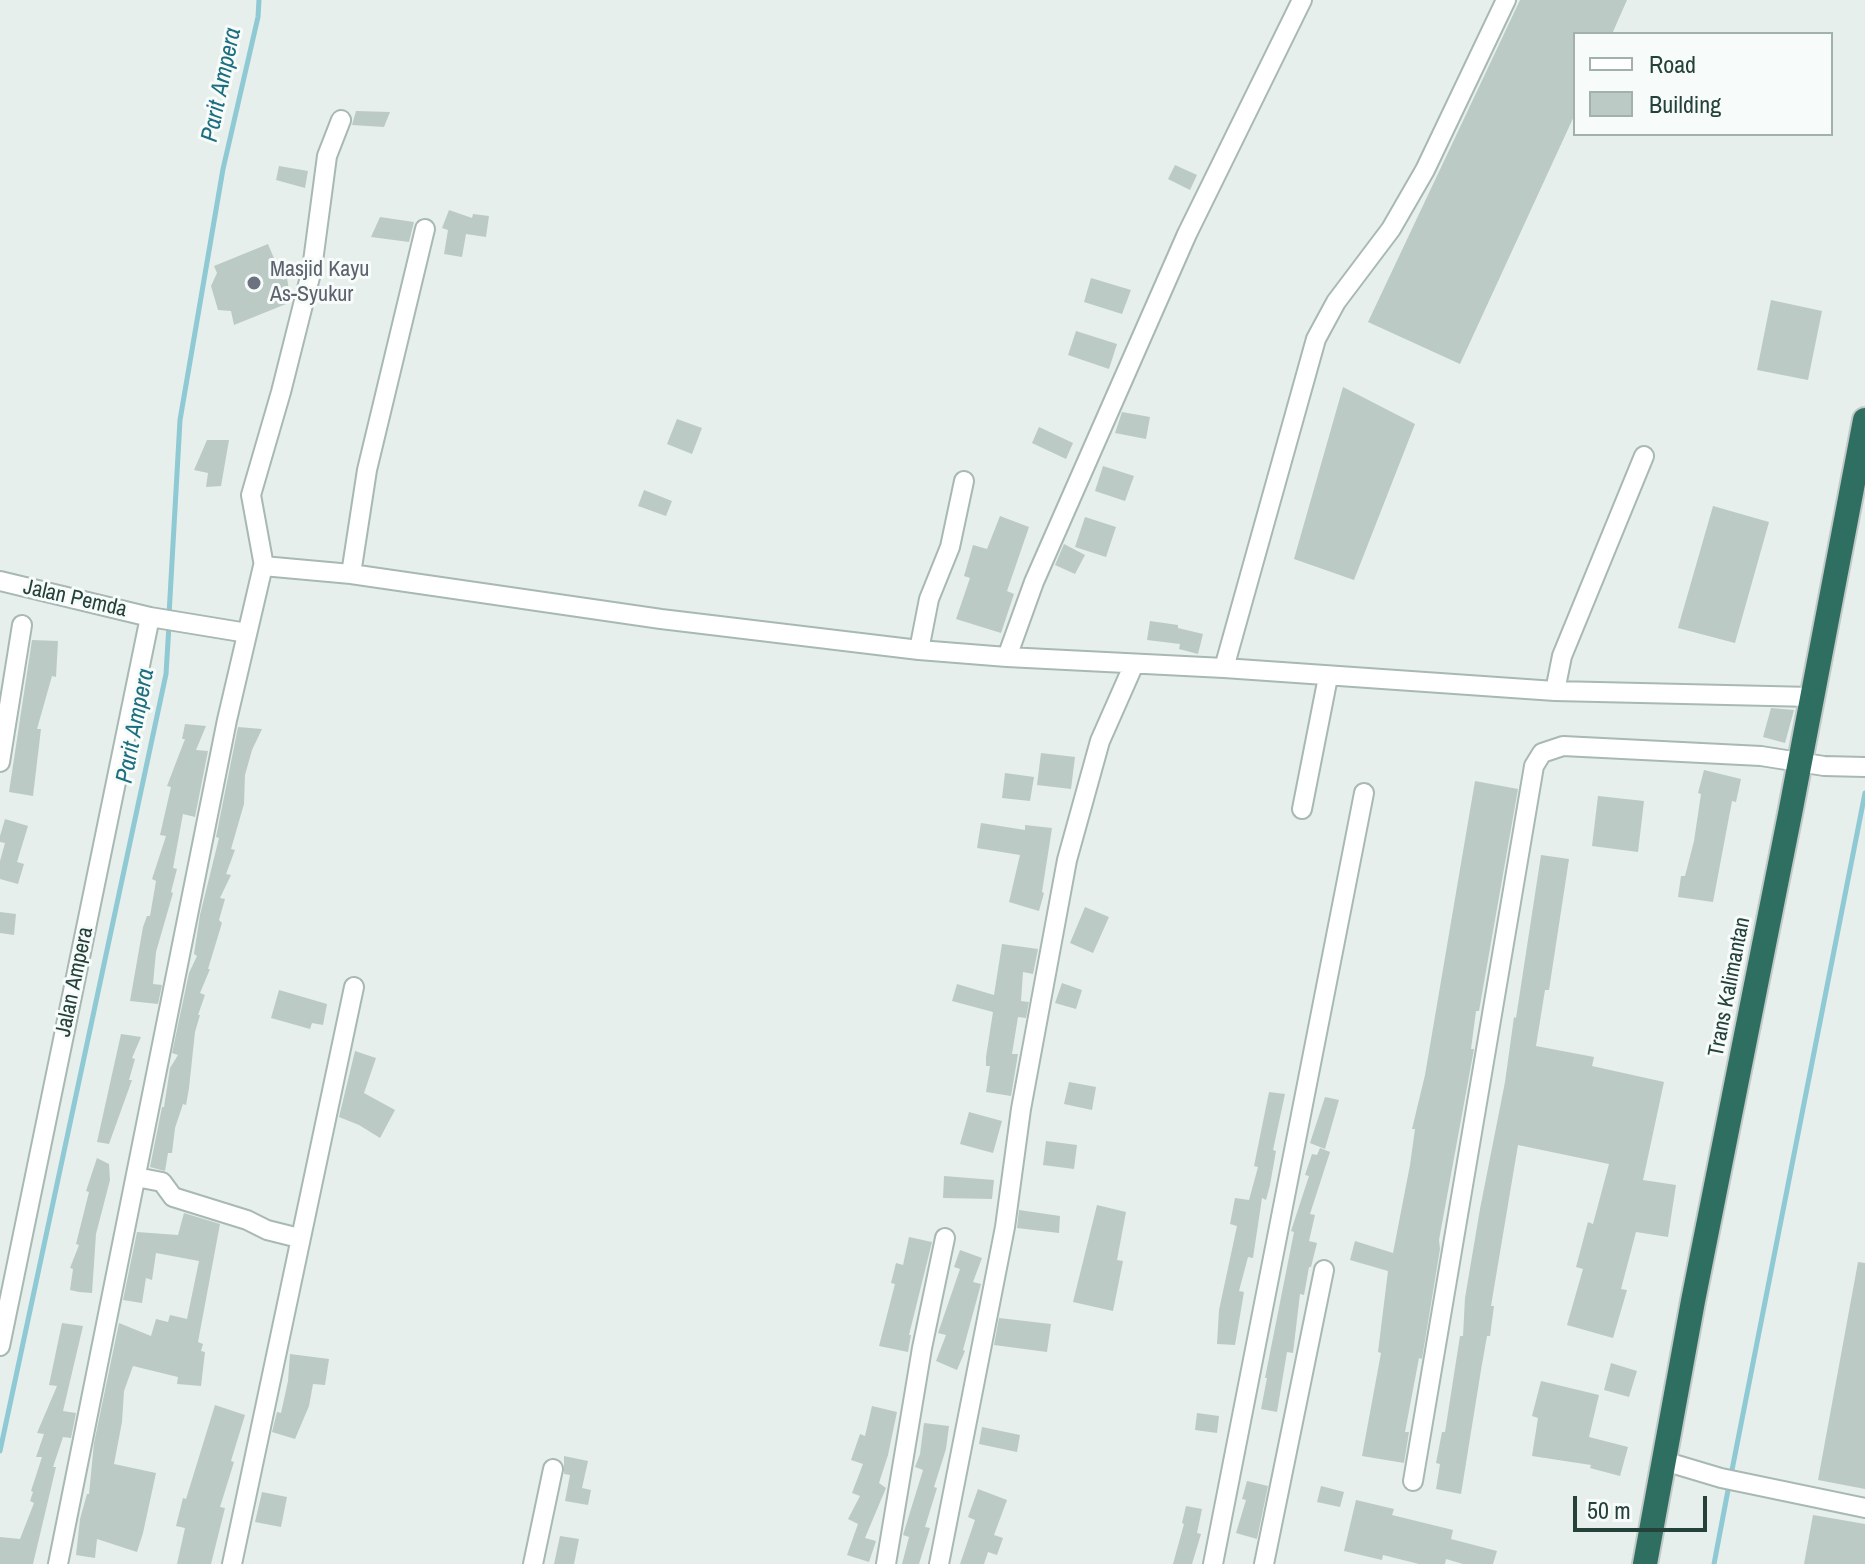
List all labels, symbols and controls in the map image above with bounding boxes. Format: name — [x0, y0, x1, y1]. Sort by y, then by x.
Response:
water label: Parit Ampera — [196, 25, 248, 145]
legend — [1573, 32, 1833, 136]
text: Road — [1649, 48, 1696, 80]
text: Building — [1649, 88, 1721, 120]
place label: Masjid Kayu As-Syukur — [270, 257, 369, 308]
marker: Masjid Kayu As-Syukur — [245, 274, 263, 292]
street label: Jalan Pemda — [21, 574, 129, 624]
water label: Parit Ampera — [111, 666, 161, 786]
street label: Trans Kalimantan — [1704, 915, 1756, 1059]
street label: Jalan Ampera — [51, 925, 99, 1039]
scale bar — [1577, 1480, 1711, 1530]
text: 50 m — [1587, 1494, 1631, 1526]

